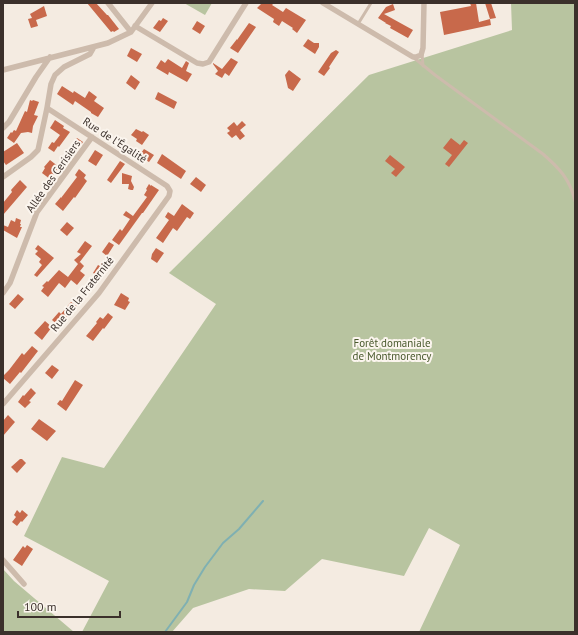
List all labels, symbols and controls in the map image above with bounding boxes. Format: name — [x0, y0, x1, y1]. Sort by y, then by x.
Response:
street label: Rue de l'Égalité — [80, 114, 150, 166]
street label: Allée des Cerisiers — [23, 137, 84, 215]
street label: Rue de la Fraternité — [47, 253, 117, 335]
park label: Forêt domaniale de Montmorency — [353, 336, 432, 363]
scale bar — [18, 593, 120, 619]
text: 100 m — [24, 599, 57, 614]

